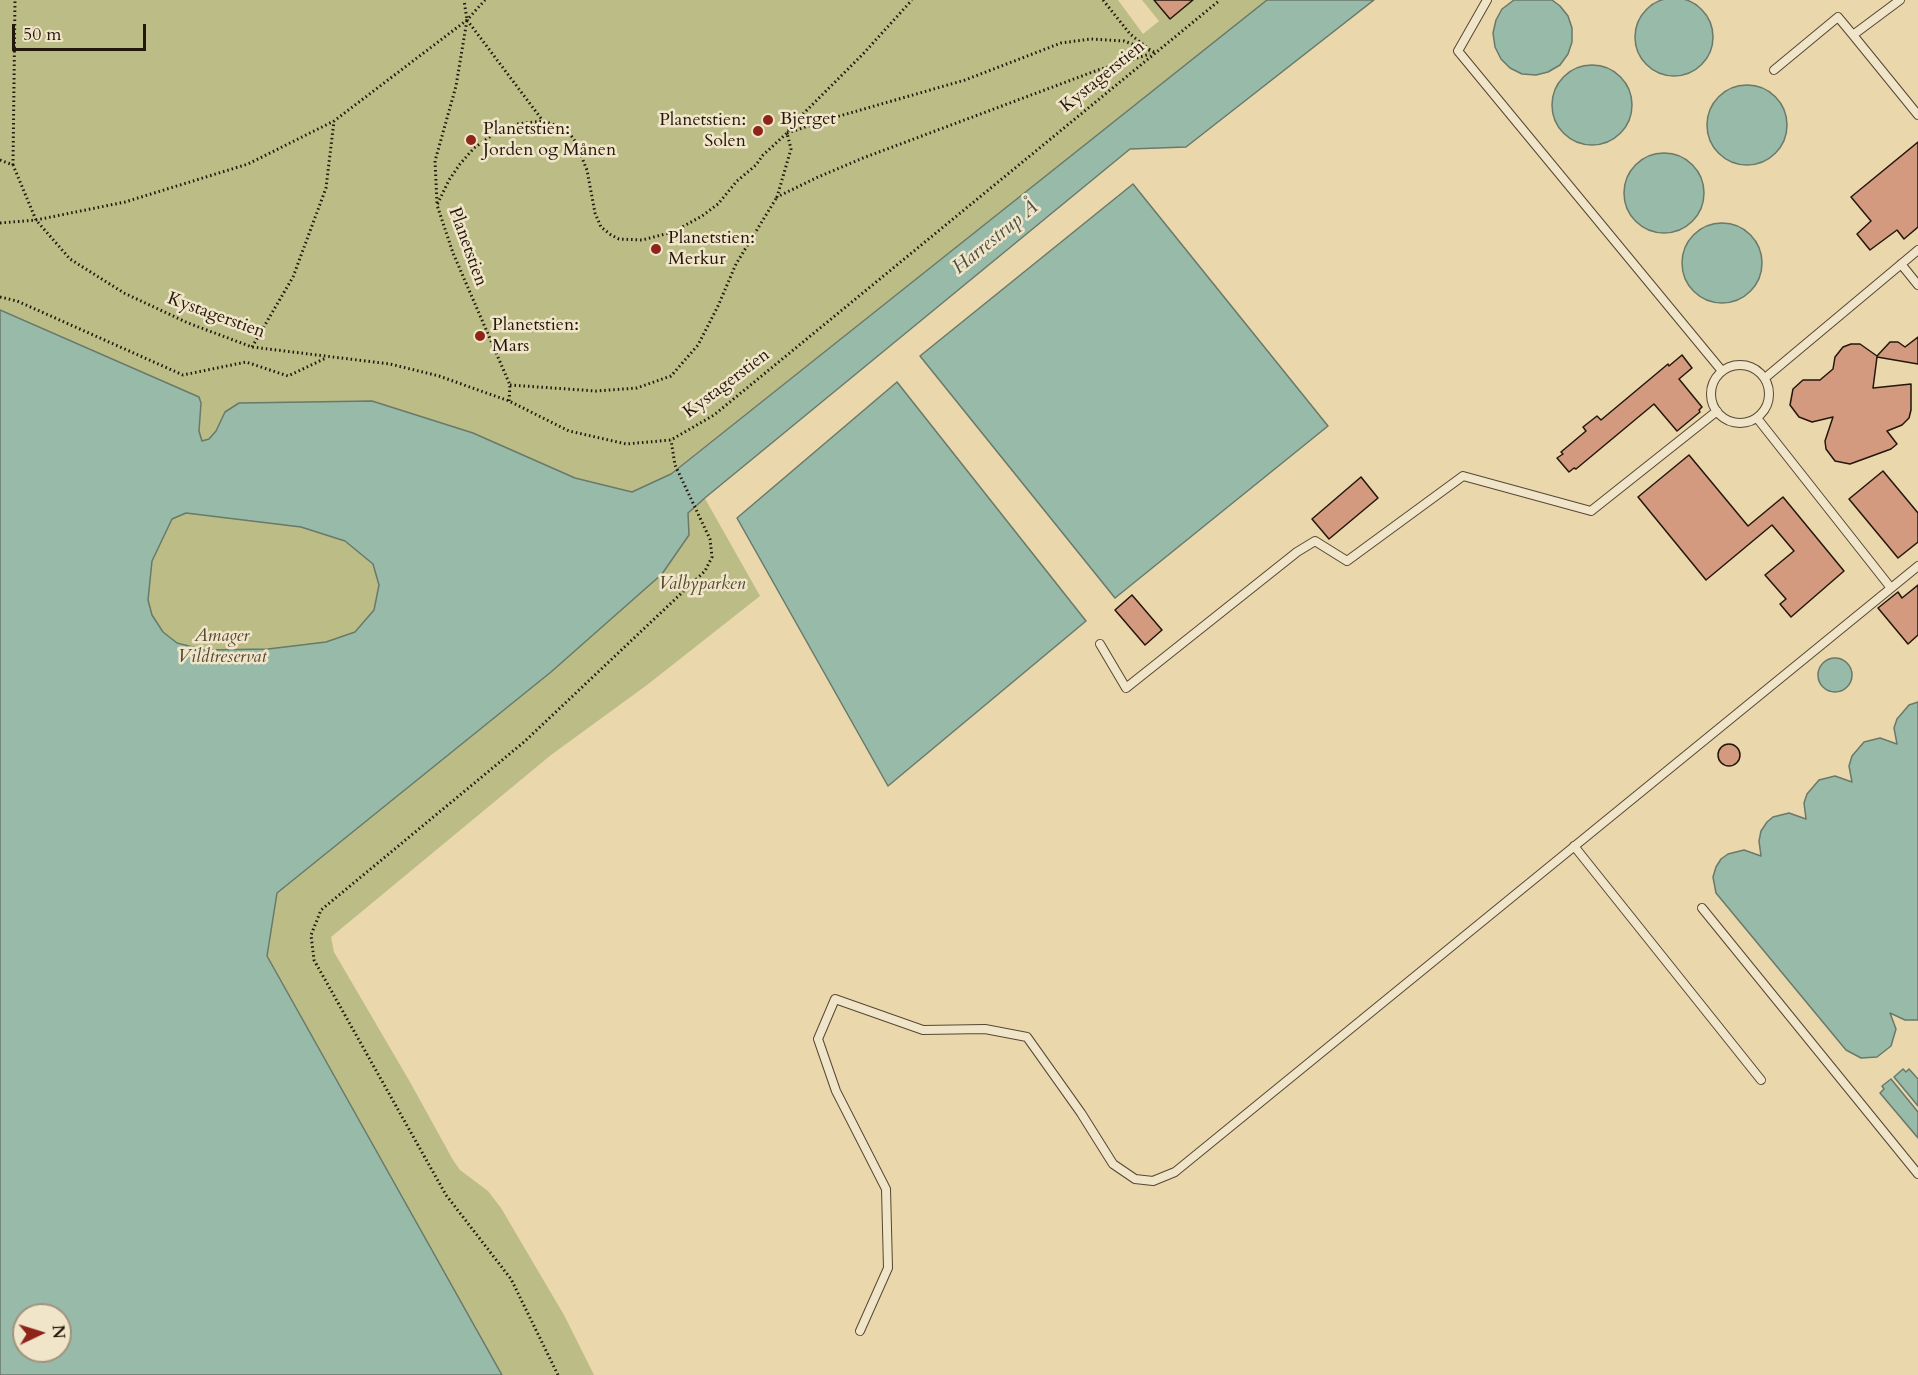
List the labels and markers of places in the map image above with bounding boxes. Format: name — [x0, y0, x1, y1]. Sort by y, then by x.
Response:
place label: Bjerget — [780, 109, 836, 131]
place label: Planetstien: Solen — [659, 110, 746, 152]
marker: Bjerget — [761, 113, 775, 127]
place label: Planetstien: Jorden og Månen — [483, 119, 616, 162]
marker: Planetstien: Solen — [751, 124, 765, 138]
marker: Planetstien: Jorden og Månen — [464, 133, 478, 147]
place label: Planetstien: Merkur — [668, 228, 755, 270]
marker: Planetstien: Merkur — [649, 242, 663, 256]
place label: Planetstien: Mars — [492, 315, 579, 358]
marker: Planetstien: Mars — [473, 329, 487, 343]

